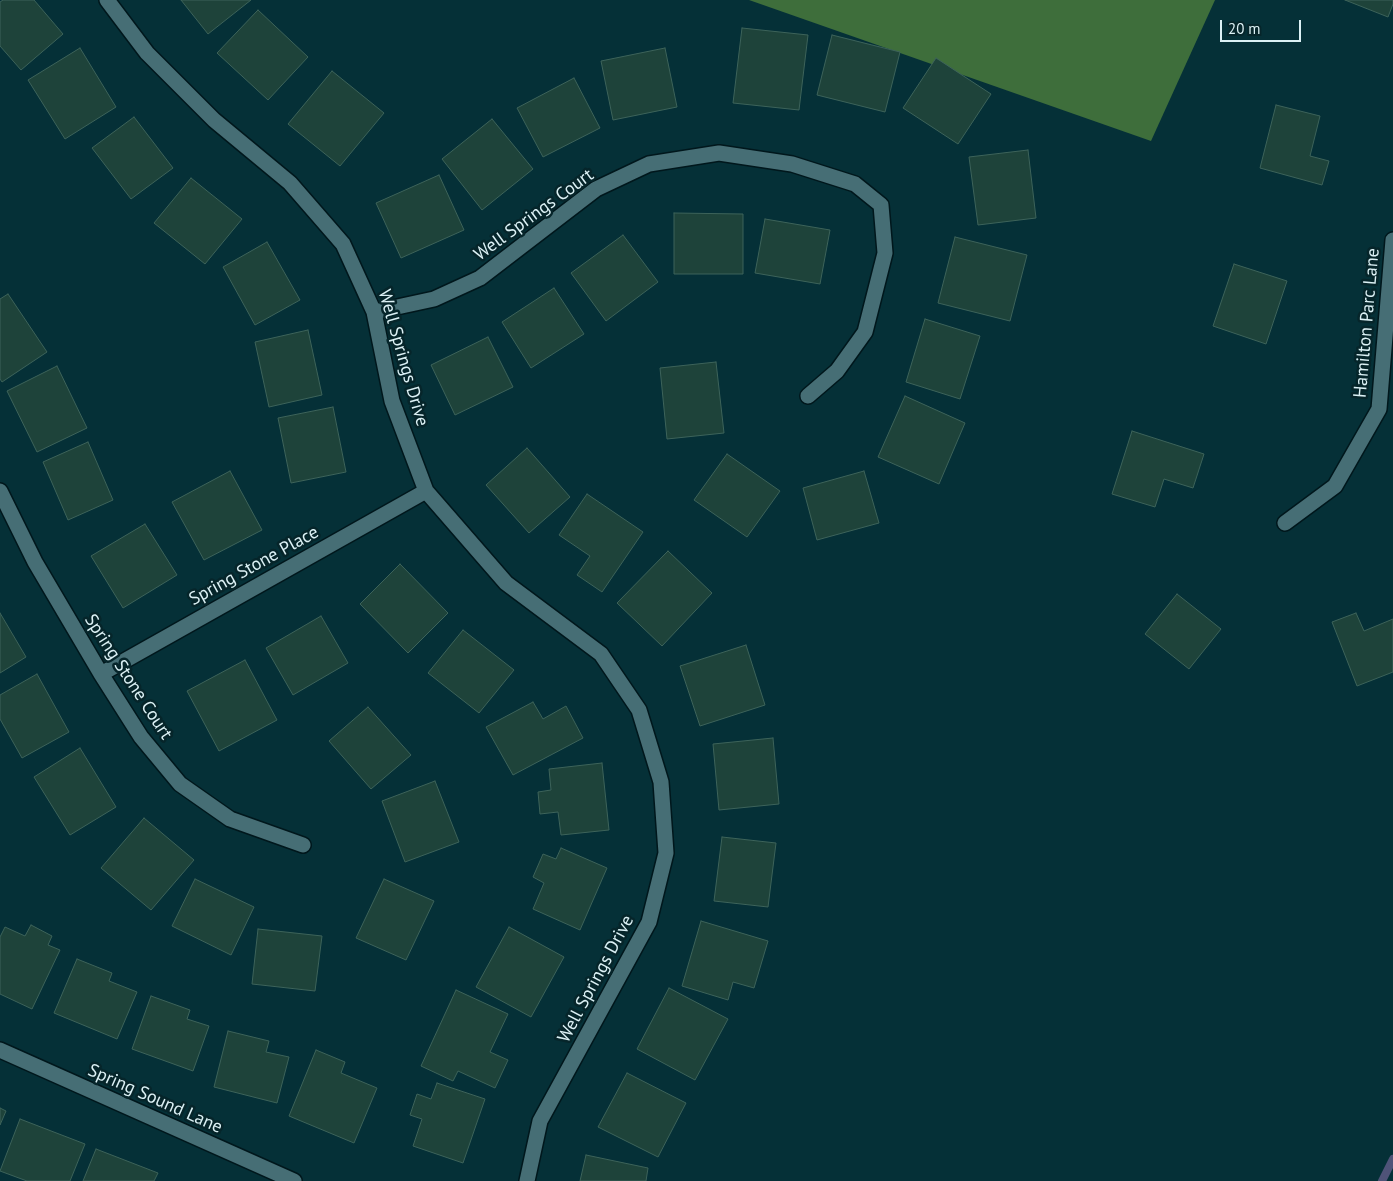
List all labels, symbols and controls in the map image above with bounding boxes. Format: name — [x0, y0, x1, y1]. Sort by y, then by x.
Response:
scale bar — [1223, 10, 1304, 42]
text: 20 m — [1228, 19, 1261, 38]
street label: Well Springs Court — [470, 164, 598, 266]
street label: Hamilton Parc Lane — [1350, 247, 1384, 399]
street label: Well Springs Drive — [373, 287, 433, 429]
street label: Spring Stone Place — [186, 522, 322, 610]
street label: Spring Stone Court — [79, 610, 177, 744]
street label: Well Springs Drive — [553, 912, 639, 1046]
street label: Spring Sound Lane — [85, 1060, 225, 1138]

